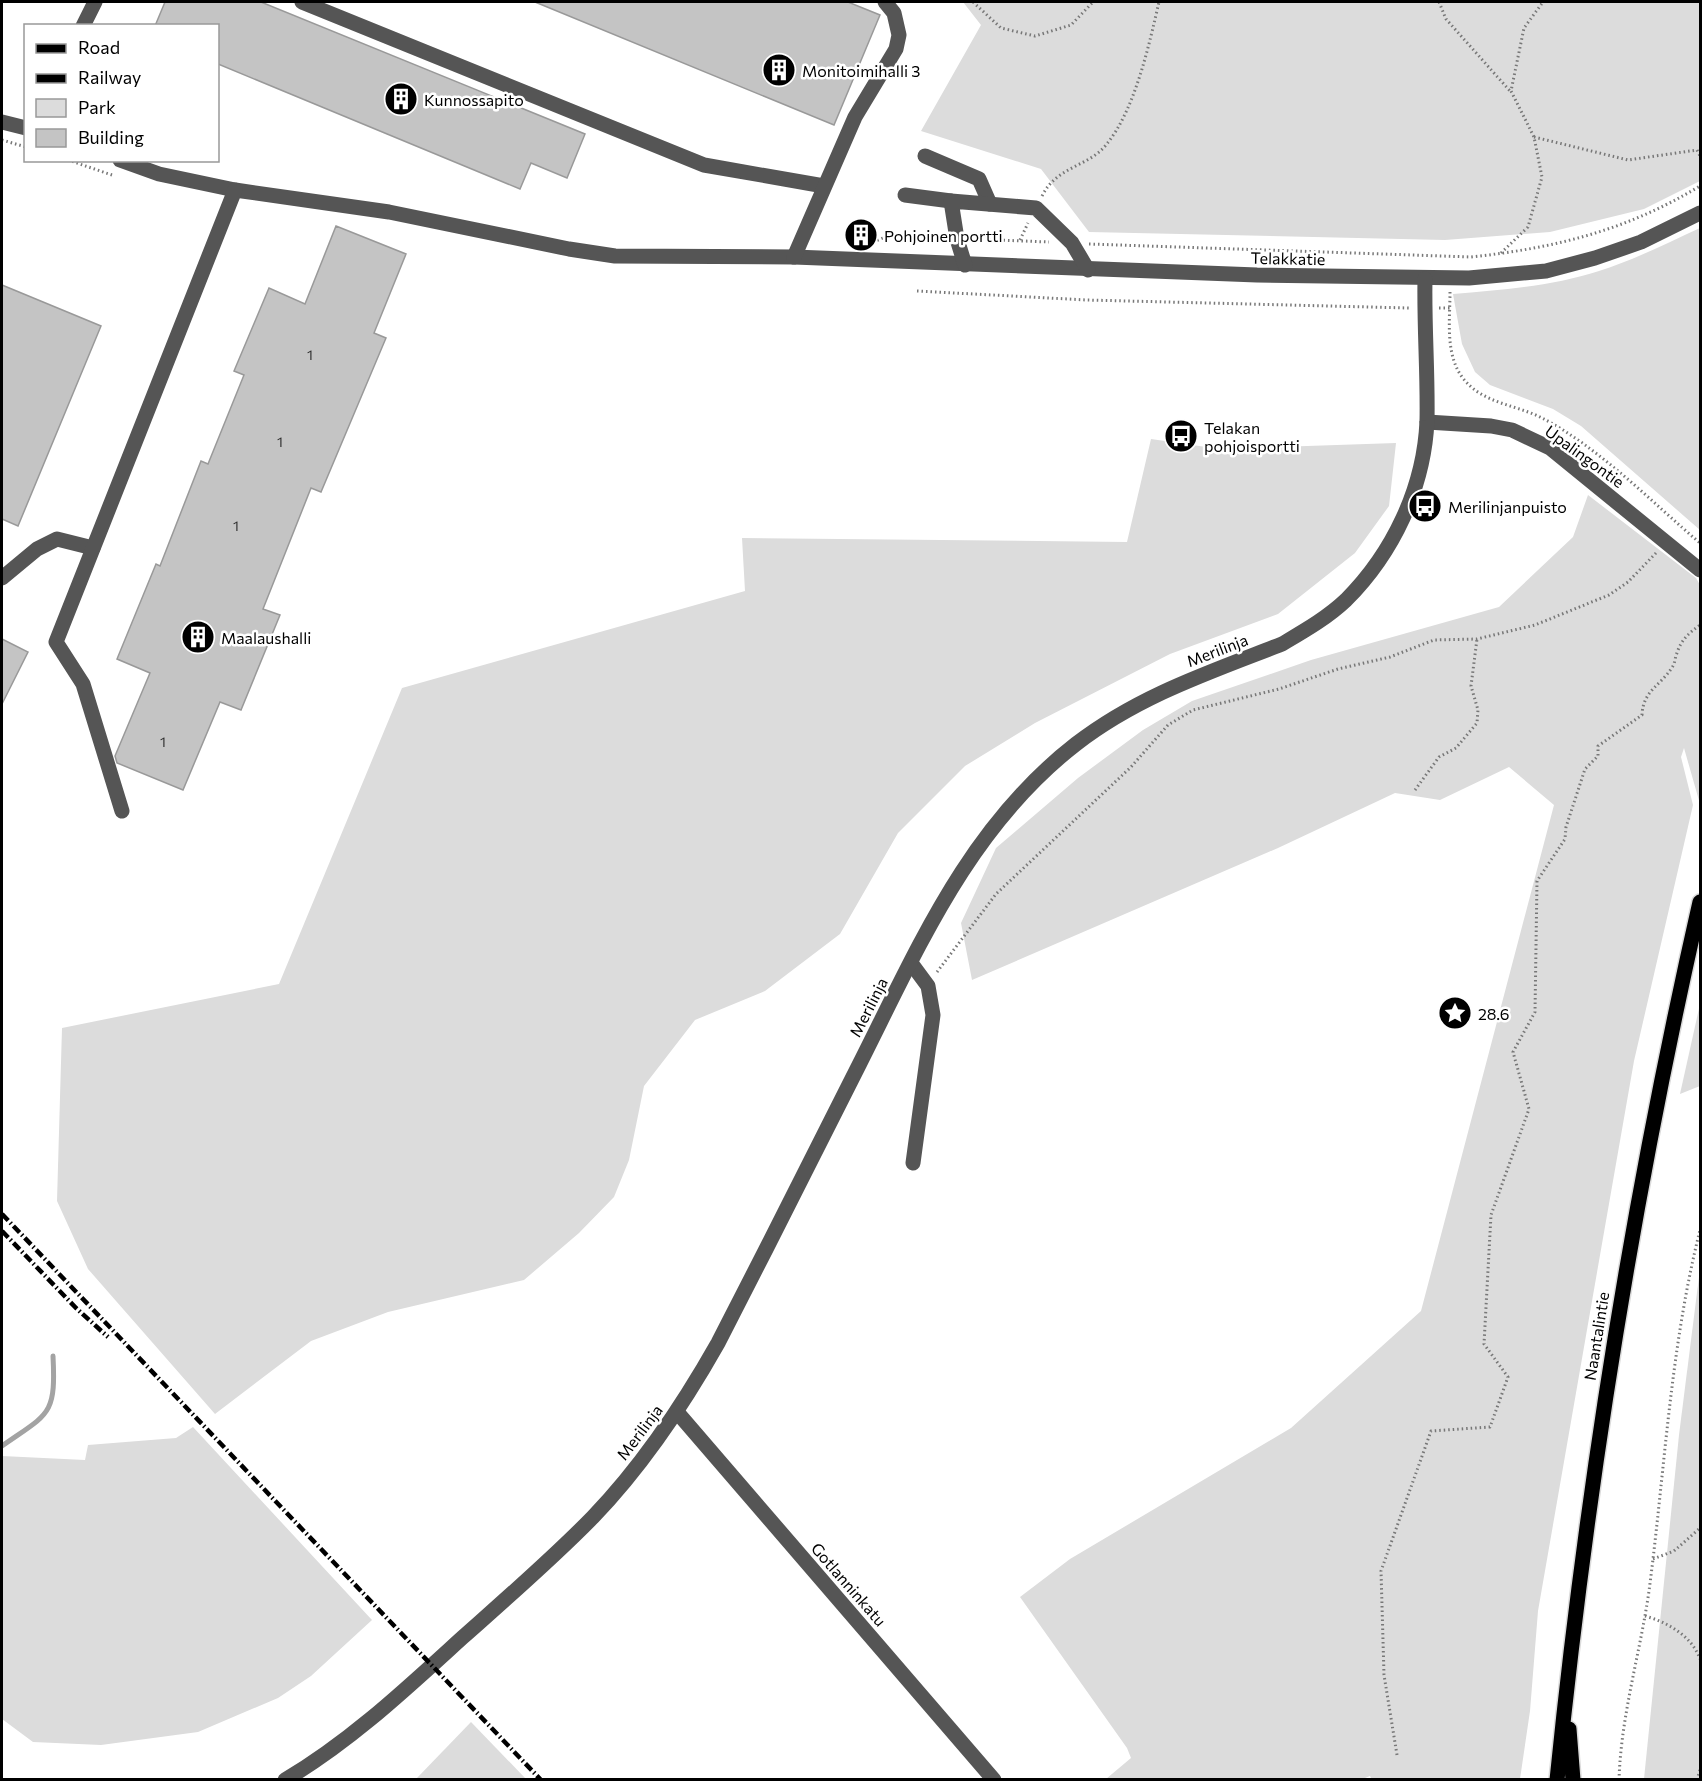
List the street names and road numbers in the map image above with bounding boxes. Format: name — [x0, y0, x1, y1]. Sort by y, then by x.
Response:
street label: Telakkatie — [1250, 248, 1326, 268]
street label: Upalingontie — [1542, 421, 1628, 491]
street label: Merilinja — [1184, 630, 1250, 670]
street label: Merilinja — [845, 974, 891, 1040]
street label: Naantalintie — [1580, 1290, 1612, 1382]
street label: Merilinja — [612, 1401, 666, 1463]
street label: Gotlanninkatu — [808, 1538, 890, 1630]

